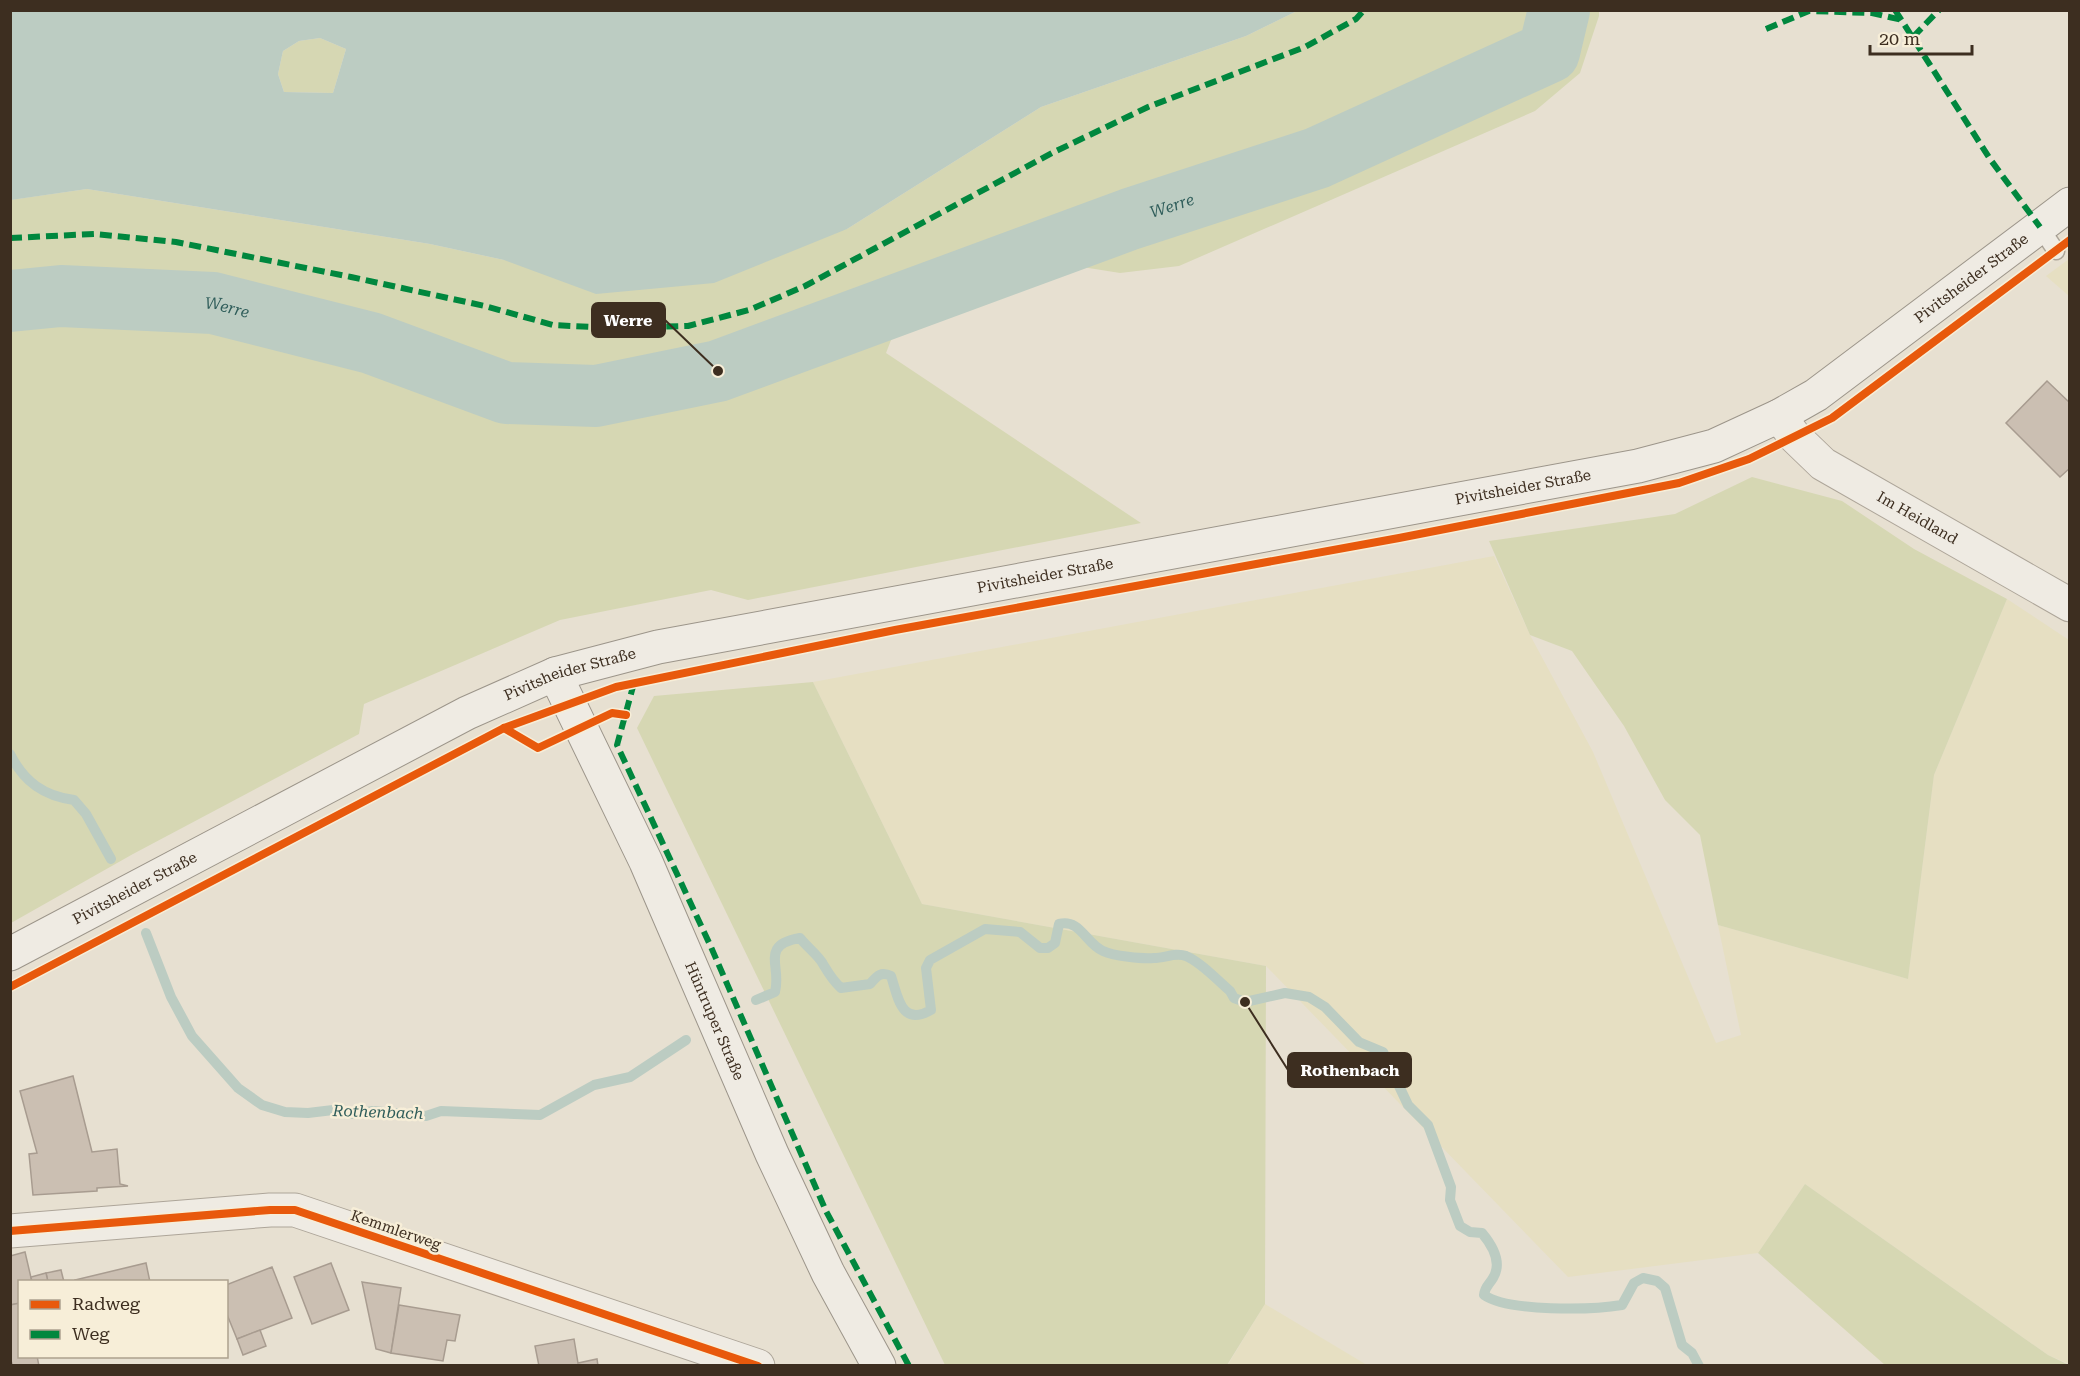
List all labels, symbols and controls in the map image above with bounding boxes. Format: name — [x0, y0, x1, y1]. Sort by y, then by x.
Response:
scale bar — [1870, 18, 1972, 56]
text: 20 m — [1879, 28, 1920, 49]
water label: Werre — [1147, 189, 1196, 221]
street label: Pivitsheider Straße — [1911, 230, 2032, 327]
water label: Werre — [205, 293, 251, 321]
callout: Werre — [592, 303, 665, 337]
text: Werre — [604, 311, 652, 330]
street label: Pivitsheider Straße — [1453, 466, 1592, 509]
street label: Im Heidland — [1874, 488, 1961, 548]
street label: Pivitsheider Straße — [976, 554, 1115, 597]
street label: Pivitsheider Straße — [501, 644, 638, 704]
street label: Pivitsheider Straße — [69, 848, 200, 928]
street label: Hüntruper Straße — [681, 959, 748, 1083]
callout: Rothenbach — [1288, 1053, 1411, 1087]
text: Rothenbach — [1301, 1061, 1400, 1080]
water label: Rothenbach — [331, 1101, 424, 1123]
street label: Kemmlerweg — [349, 1206, 444, 1254]
legend — [18, 1280, 228, 1358]
text: Radweg — [72, 1293, 141, 1314]
text: Weg — [72, 1323, 110, 1344]

